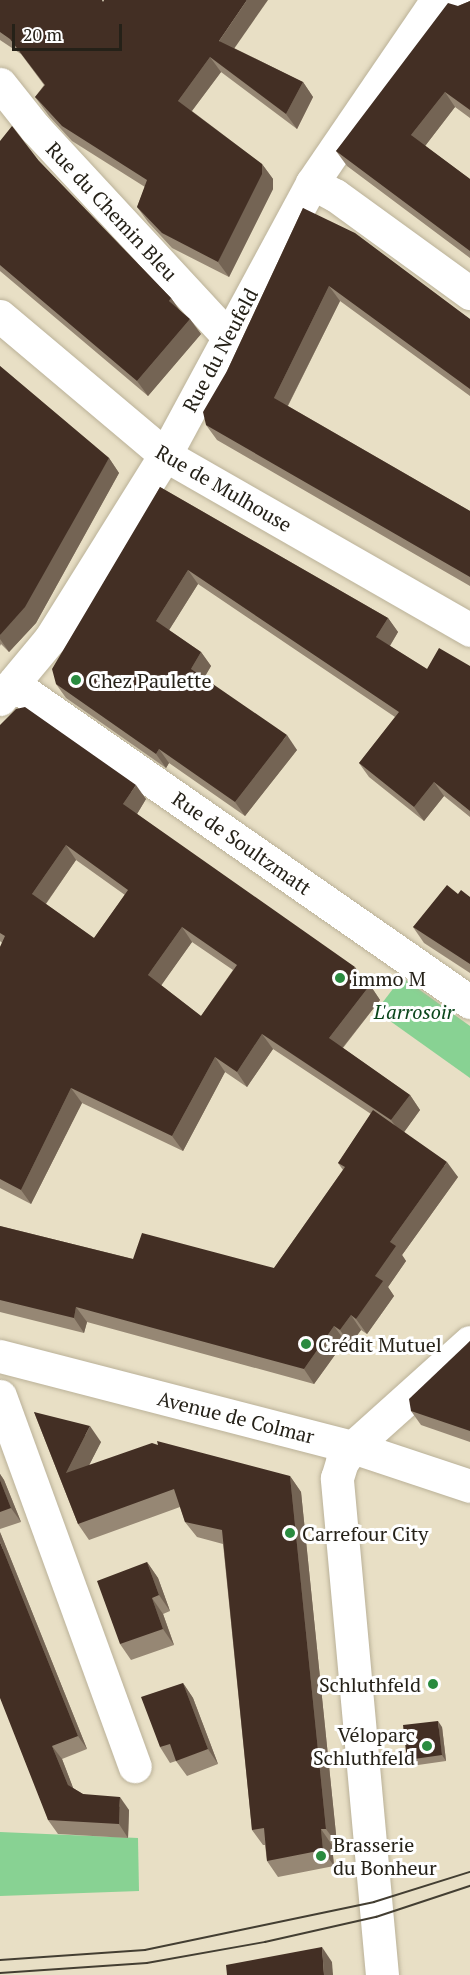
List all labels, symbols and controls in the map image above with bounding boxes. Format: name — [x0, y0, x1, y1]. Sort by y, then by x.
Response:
scale bar — [15, 12, 124, 50]
text: 20 m — [23, 22, 62, 46]
street label: Rue du Chemin Bleu — [41, 137, 183, 285]
street label: Rue du Neufeld — [177, 284, 263, 416]
street label: Rue de Mulhouse — [152, 439, 296, 537]
place label: Chez Paulette — [88, 668, 212, 692]
marker: Chez Paulette — [69, 673, 83, 687]
street label: Rue de Soultzmatt — [168, 786, 316, 900]
place label: immo M — [352, 966, 426, 990]
marker: immo M — [333, 971, 347, 985]
park label: L'arrosoir — [374, 999, 454, 1023]
place label: Crédit Mutuel — [318, 1332, 442, 1356]
marker: Crédit Mutuel — [299, 1337, 313, 1351]
street label: Avenue de Colmar — [155, 1386, 317, 1448]
place label: Carrefour City — [302, 1521, 428, 1545]
marker: Carrefour City — [283, 1526, 297, 1540]
place label: Schluthfeld — [319, 1672, 421, 1696]
marker: Schluthfeld — [426, 1677, 440, 1691]
place label: Véloparc Schluthfeld — [313, 1722, 415, 1769]
marker: Véloparc Schluthfeld — [420, 1739, 434, 1753]
place label: Brasserie du Bonheur — [333, 1832, 437, 1879]
marker: Brasserie du Bonheur — [314, 1849, 328, 1863]

